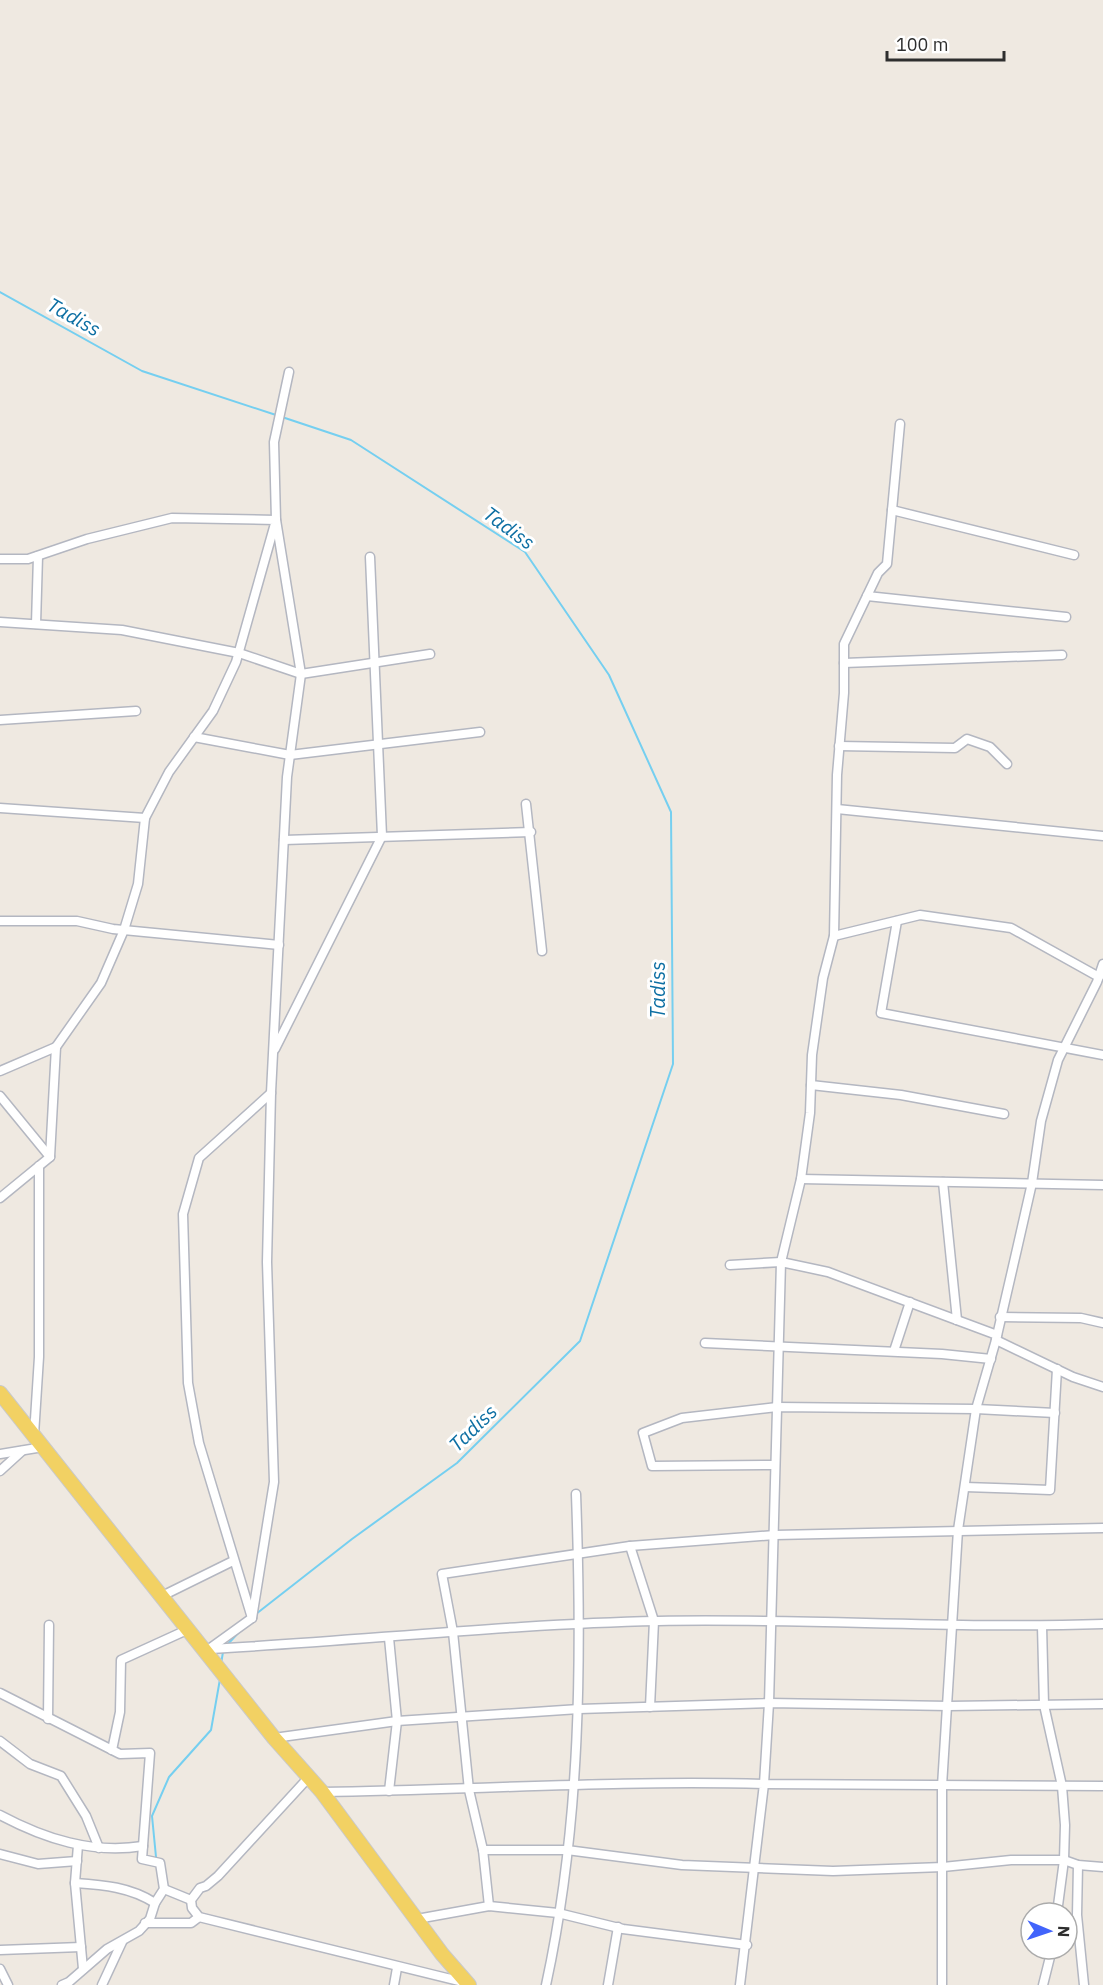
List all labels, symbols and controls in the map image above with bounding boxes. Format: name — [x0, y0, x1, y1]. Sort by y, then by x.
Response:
scale bar — [887, 24, 1004, 62]
text: 100 m — [896, 33, 948, 56]
water label: Tadiss — [43, 291, 106, 342]
water label: Tadiss — [478, 500, 540, 555]
water label: Tadiss — [644, 961, 671, 1019]
water label: Tadiss — [443, 1398, 503, 1457]
north arrow — [1019, 1901, 1079, 1961]
text: N — [1054, 1925, 1074, 1938]

